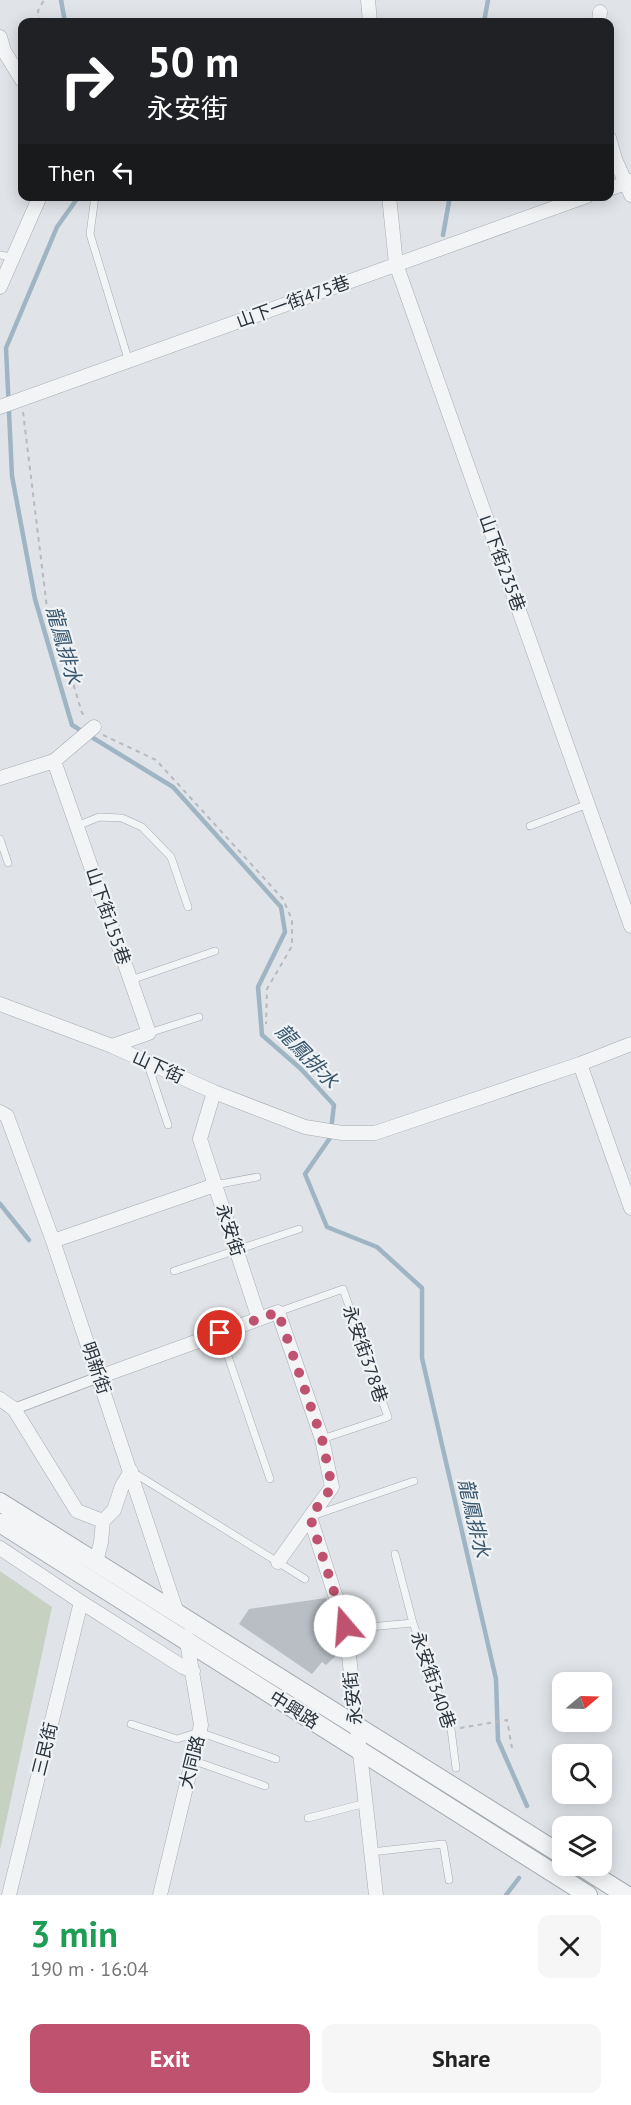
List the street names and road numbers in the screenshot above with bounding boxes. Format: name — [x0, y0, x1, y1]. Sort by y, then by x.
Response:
street label: 山下一街475巷 — [233, 270, 353, 333]
street label: 山下街235巷 — [474, 511, 531, 614]
street label: 山下街155巷 — [81, 864, 136, 968]
street label: 山下街 — [129, 1045, 188, 1088]
street label: 永安街 — [211, 1201, 250, 1259]
street label: 永安街378巷 — [338, 1302, 393, 1406]
street label: 明新街 — [77, 1339, 116, 1397]
street label: 永安街340巷 — [406, 1628, 461, 1732]
street label: 永安街 — [338, 1670, 367, 1726]
street label: 中興路 — [265, 1686, 323, 1734]
street label: 三民街 — [27, 1720, 62, 1778]
street label: 大同路 — [174, 1733, 209, 1791]

